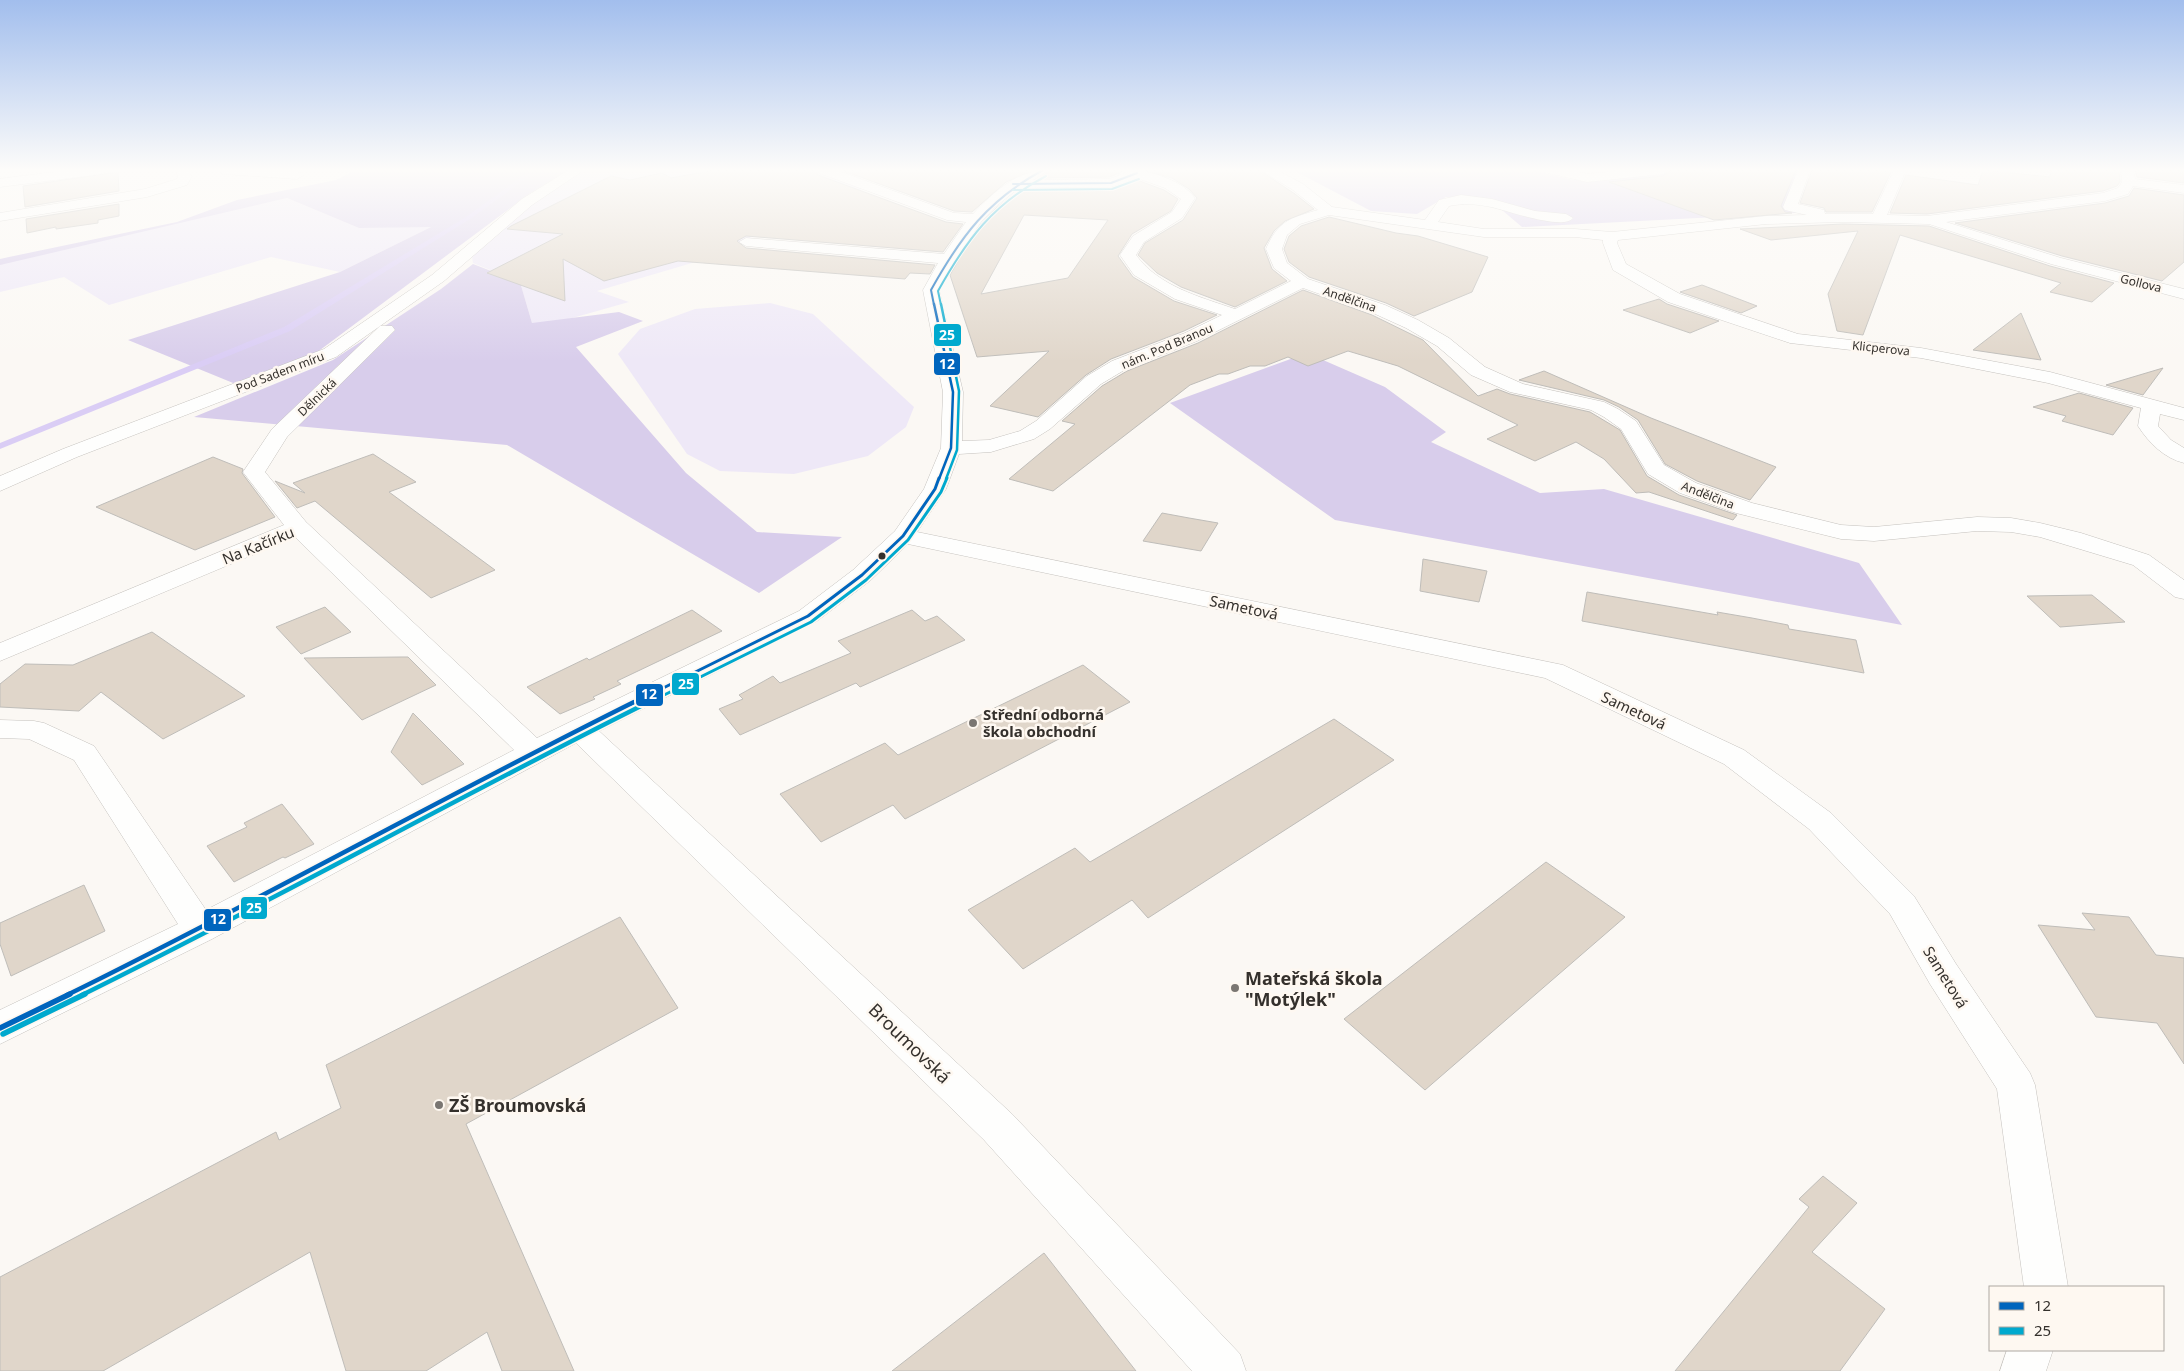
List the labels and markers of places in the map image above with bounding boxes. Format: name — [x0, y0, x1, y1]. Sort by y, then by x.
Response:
unlabelled marker — [877, 551, 887, 561]
place label: Střední odborná škola obchodní — [983, 704, 1104, 741]
marker: Střední odborná škola obchodní — [967, 717, 979, 729]
place label: Mateřská škola "Motýlek" — [1245, 966, 1383, 1011]
marker: Mateřská škola "Motýlek" — [1229, 982, 1241, 994]
place label: ZŠ Broumovská — [449, 1093, 586, 1117]
marker: ZŠ Broumovská — [433, 1099, 445, 1111]

